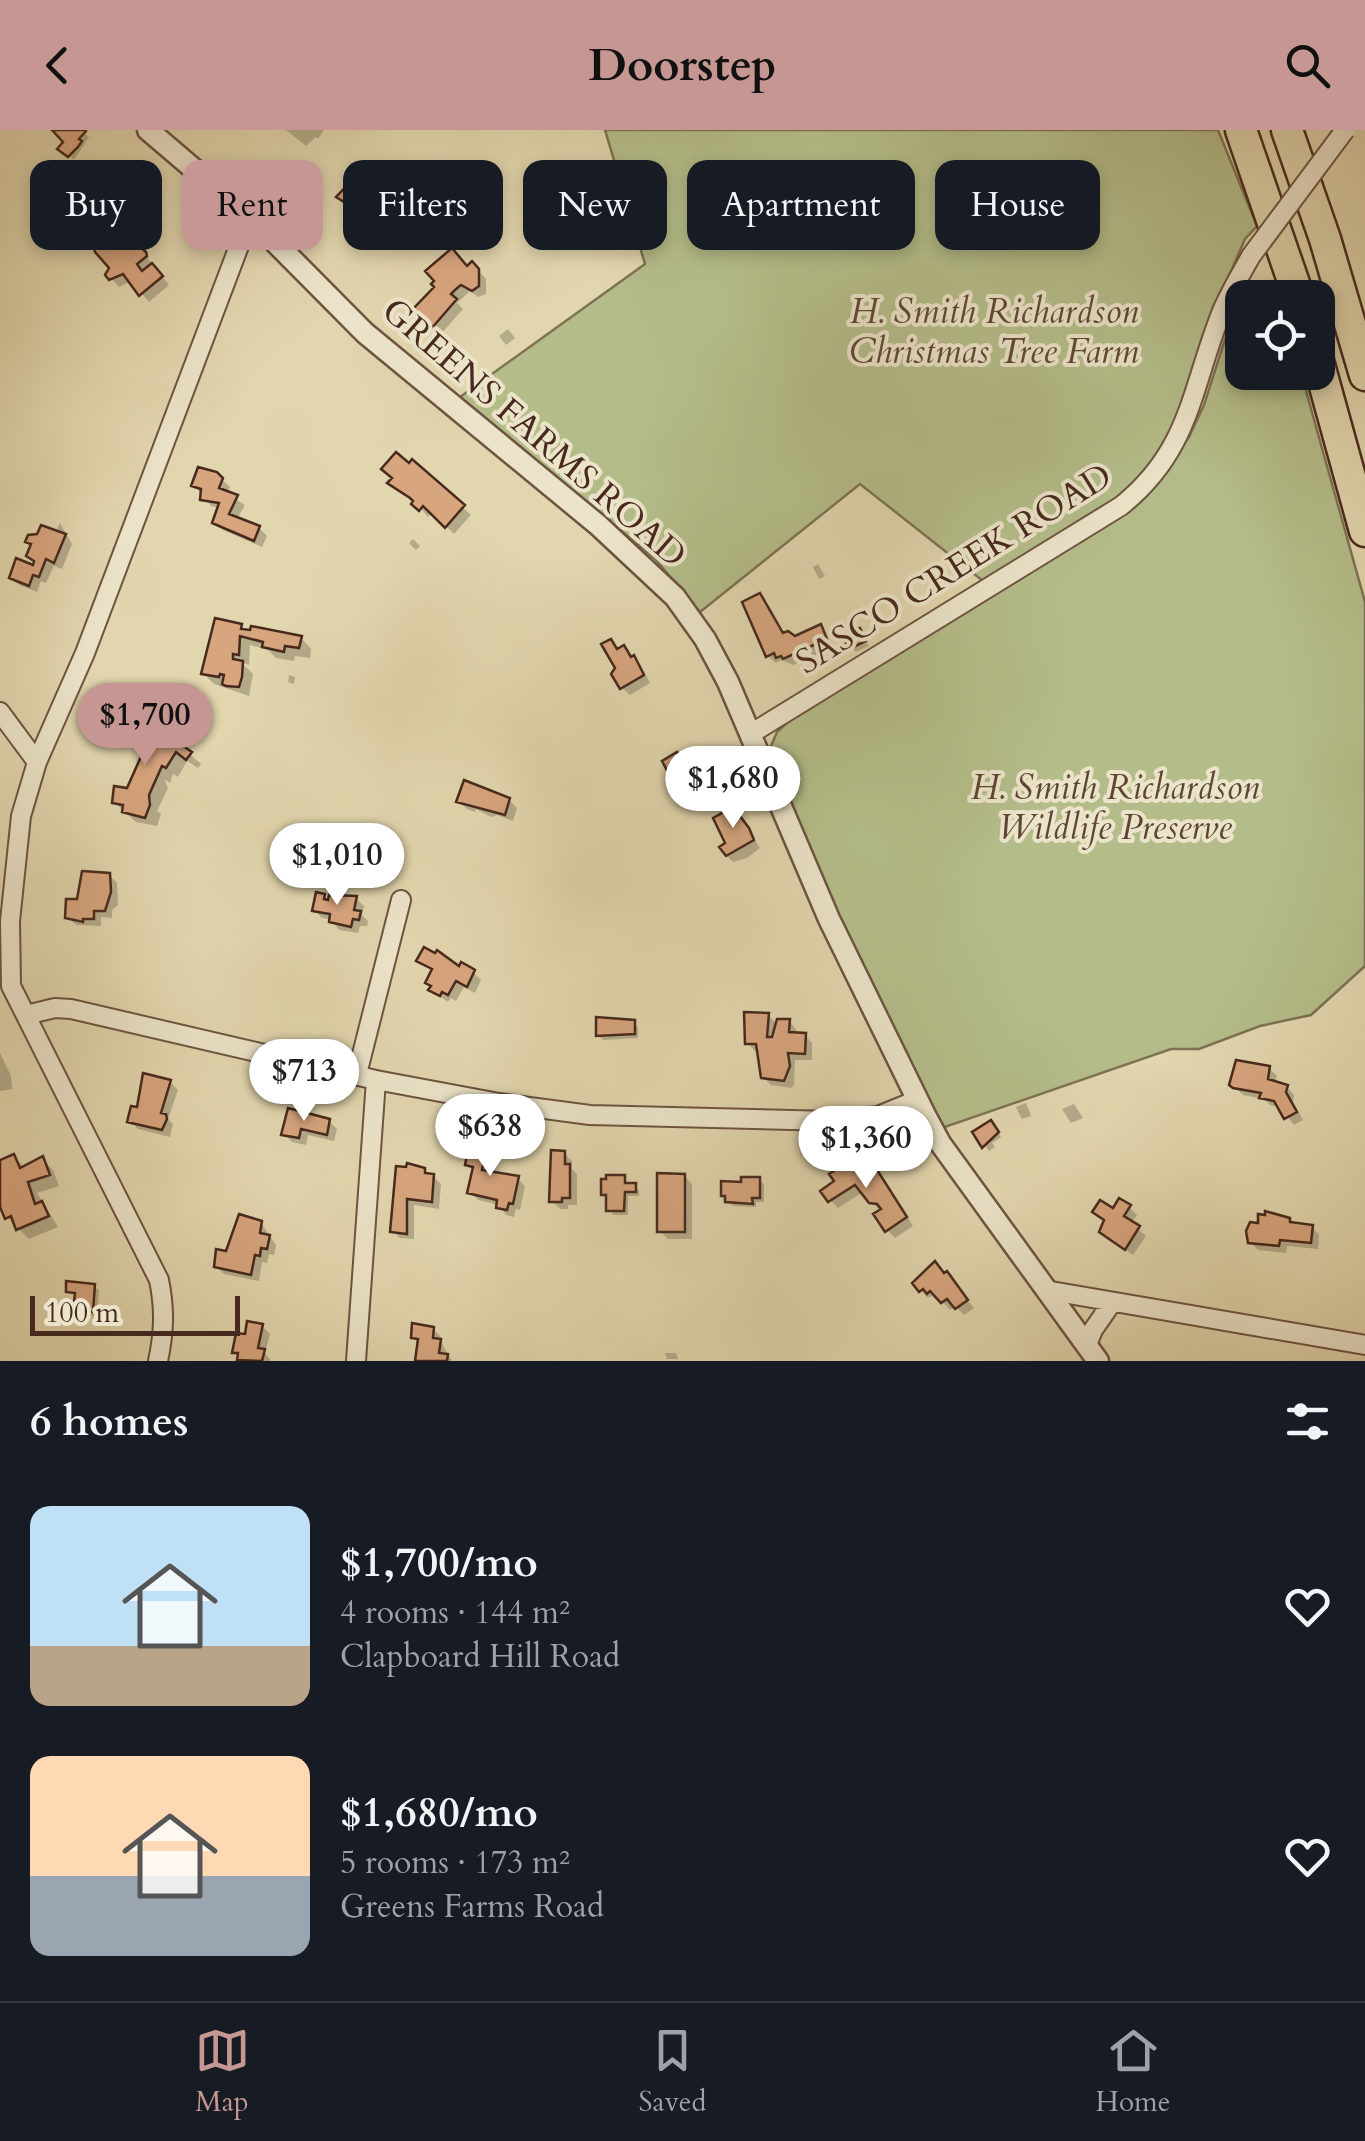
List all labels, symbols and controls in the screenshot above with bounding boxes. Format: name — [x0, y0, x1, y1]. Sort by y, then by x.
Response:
text: Doorstep — [588, 35, 777, 96]
icon: back — [30, 38, 85, 93]
icon: search — [1280, 38, 1335, 93]
chip: Buy — [30, 160, 162, 250]
chip: Rent — [182, 160, 323, 250]
chip: Filters — [343, 160, 503, 250]
chip: New — [523, 160, 667, 250]
chip: Apartment — [687, 160, 915, 250]
chip: House — [935, 160, 1100, 250]
map controls — [1225, 280, 1335, 390]
button: locate — [1225, 280, 1335, 390]
street label: GREENS FARMS ROAD — [372, 287, 696, 579]
park label: H. Smith Richardson Christmas Tree Farm — [849, 288, 1139, 376]
street label: SASCO CREEK ROAD — [787, 452, 1121, 686]
pin: $1,700 — [64, 683, 226, 768]
text: $1,700 — [99, 693, 191, 737]
pin: $1,680 — [652, 746, 814, 831]
text: $1,680 — [687, 756, 779, 800]
park label: H. Smith Richardson Wildlife Preserve — [971, 764, 1259, 852]
pin: $1,010 — [256, 823, 418, 908]
text: $1,010 — [291, 833, 383, 877]
pin: $713 — [245, 1039, 363, 1124]
text: $713 — [271, 1049, 337, 1093]
pin: $638 — [431, 1094, 549, 1179]
text: $638 — [457, 1104, 523, 1148]
pin: $1,360 — [785, 1106, 947, 1191]
text: $1,360 — [820, 1116, 912, 1160]
scale bar — [30, 1291, 240, 1336]
text: 100 m — [45, 1294, 119, 1332]
text: 6 homes — [30, 1393, 188, 1450]
icon: filters — [1280, 1394, 1335, 1449]
text: $1,700/mo — [340, 1534, 538, 1591]
icon: home — [110, 1546, 230, 1666]
icon: heart — [1280, 1579, 1335, 1634]
text: 4 rooms · 144 m² — [340, 1591, 570, 1635]
text: Clapboard Hill Road — [340, 1635, 620, 1679]
text: $1,680/mo — [340, 1784, 538, 1841]
icon: home — [110, 1796, 230, 1916]
icon: heart — [1280, 1829, 1335, 1884]
text: 5 rooms · 173 m² — [340, 1841, 570, 1885]
text: Greens Farms Road — [340, 1885, 604, 1929]
tab: Map — [195, 2023, 250, 2121]
tab: Saved — [639, 2023, 706, 2121]
tab: Home — [1096, 2023, 1170, 2121]

